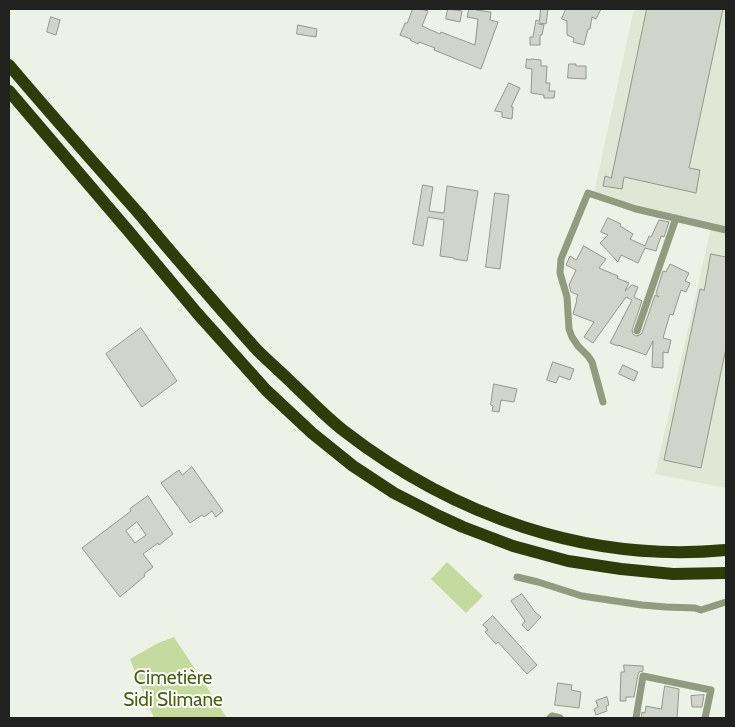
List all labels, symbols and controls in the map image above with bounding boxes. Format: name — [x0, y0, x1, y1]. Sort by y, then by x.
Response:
park label: Cimetière Sidi Slimane — [123, 667, 223, 711]

